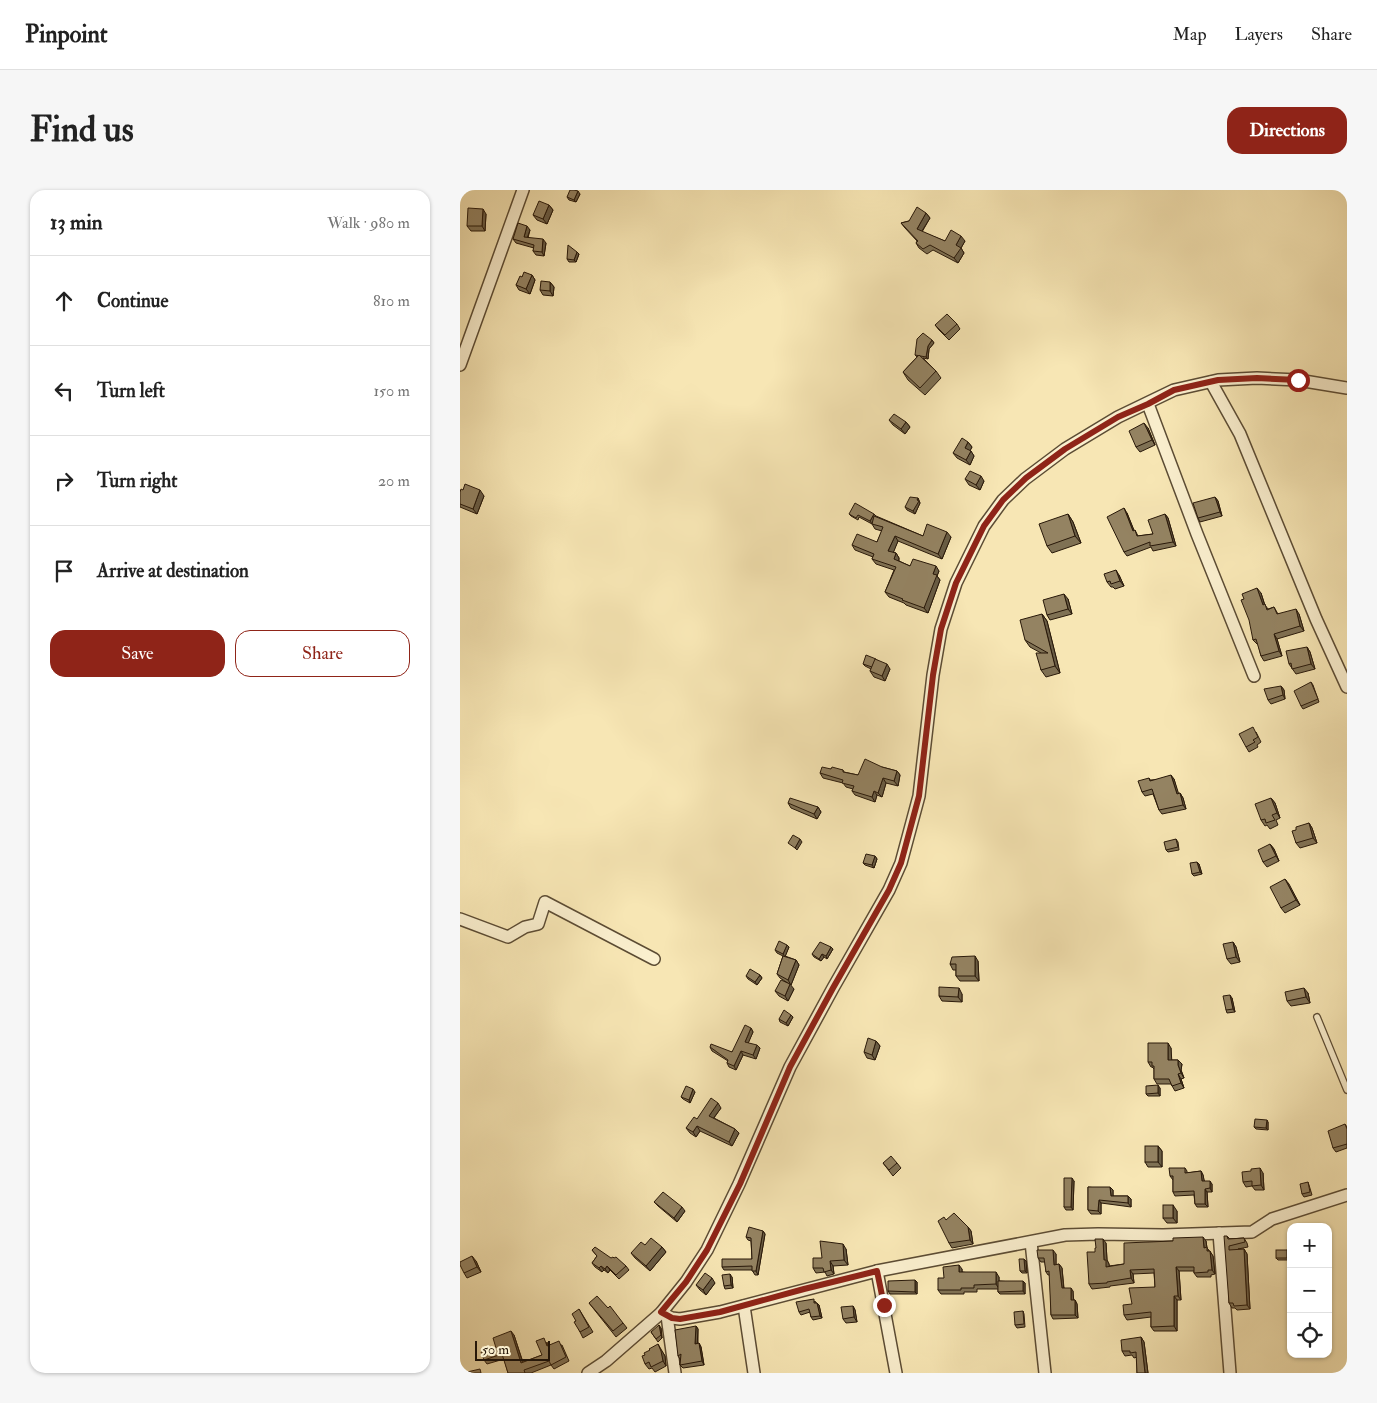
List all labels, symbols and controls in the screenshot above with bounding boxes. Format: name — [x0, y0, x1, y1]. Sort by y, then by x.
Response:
text: Pinpoint — [25, 19, 108, 50]
text: Map — [1173, 23, 1207, 46]
text: Layers — [1235, 23, 1283, 46]
text: Share — [1311, 23, 1352, 46]
button: Directions — [1227, 107, 1347, 154]
text: Find us — [30, 108, 134, 152]
text: 13 min — [50, 209, 103, 236]
text: Walk · 980 m — [327, 213, 410, 233]
icon: ahead — [50, 287, 78, 315]
text: Continue — [97, 289, 168, 313]
text: 810 m — [373, 291, 410, 311]
route start — [1287, 369, 1310, 392]
icon: left — [50, 377, 78, 405]
text: Turn left — [97, 379, 165, 403]
text: 150 m — [373, 381, 410, 401]
icon: right — [50, 467, 78, 495]
text: Turn right — [97, 469, 177, 493]
text: 20 m — [378, 471, 410, 491]
icon: arrive — [50, 557, 78, 585]
text: Arrive at destination — [97, 559, 249, 583]
button: Save — [50, 630, 225, 677]
button: Share — [235, 630, 410, 677]
map controls — [1287, 1223, 1332, 1358]
button: + — [1287, 1223, 1332, 1268]
button: − — [1287, 1268, 1332, 1313]
route end — [873, 1294, 896, 1317]
button: locate — [1287, 1313, 1332, 1358]
scale bar — [475, 1338, 550, 1361]
text: 50 m — [482, 1341, 509, 1358]

